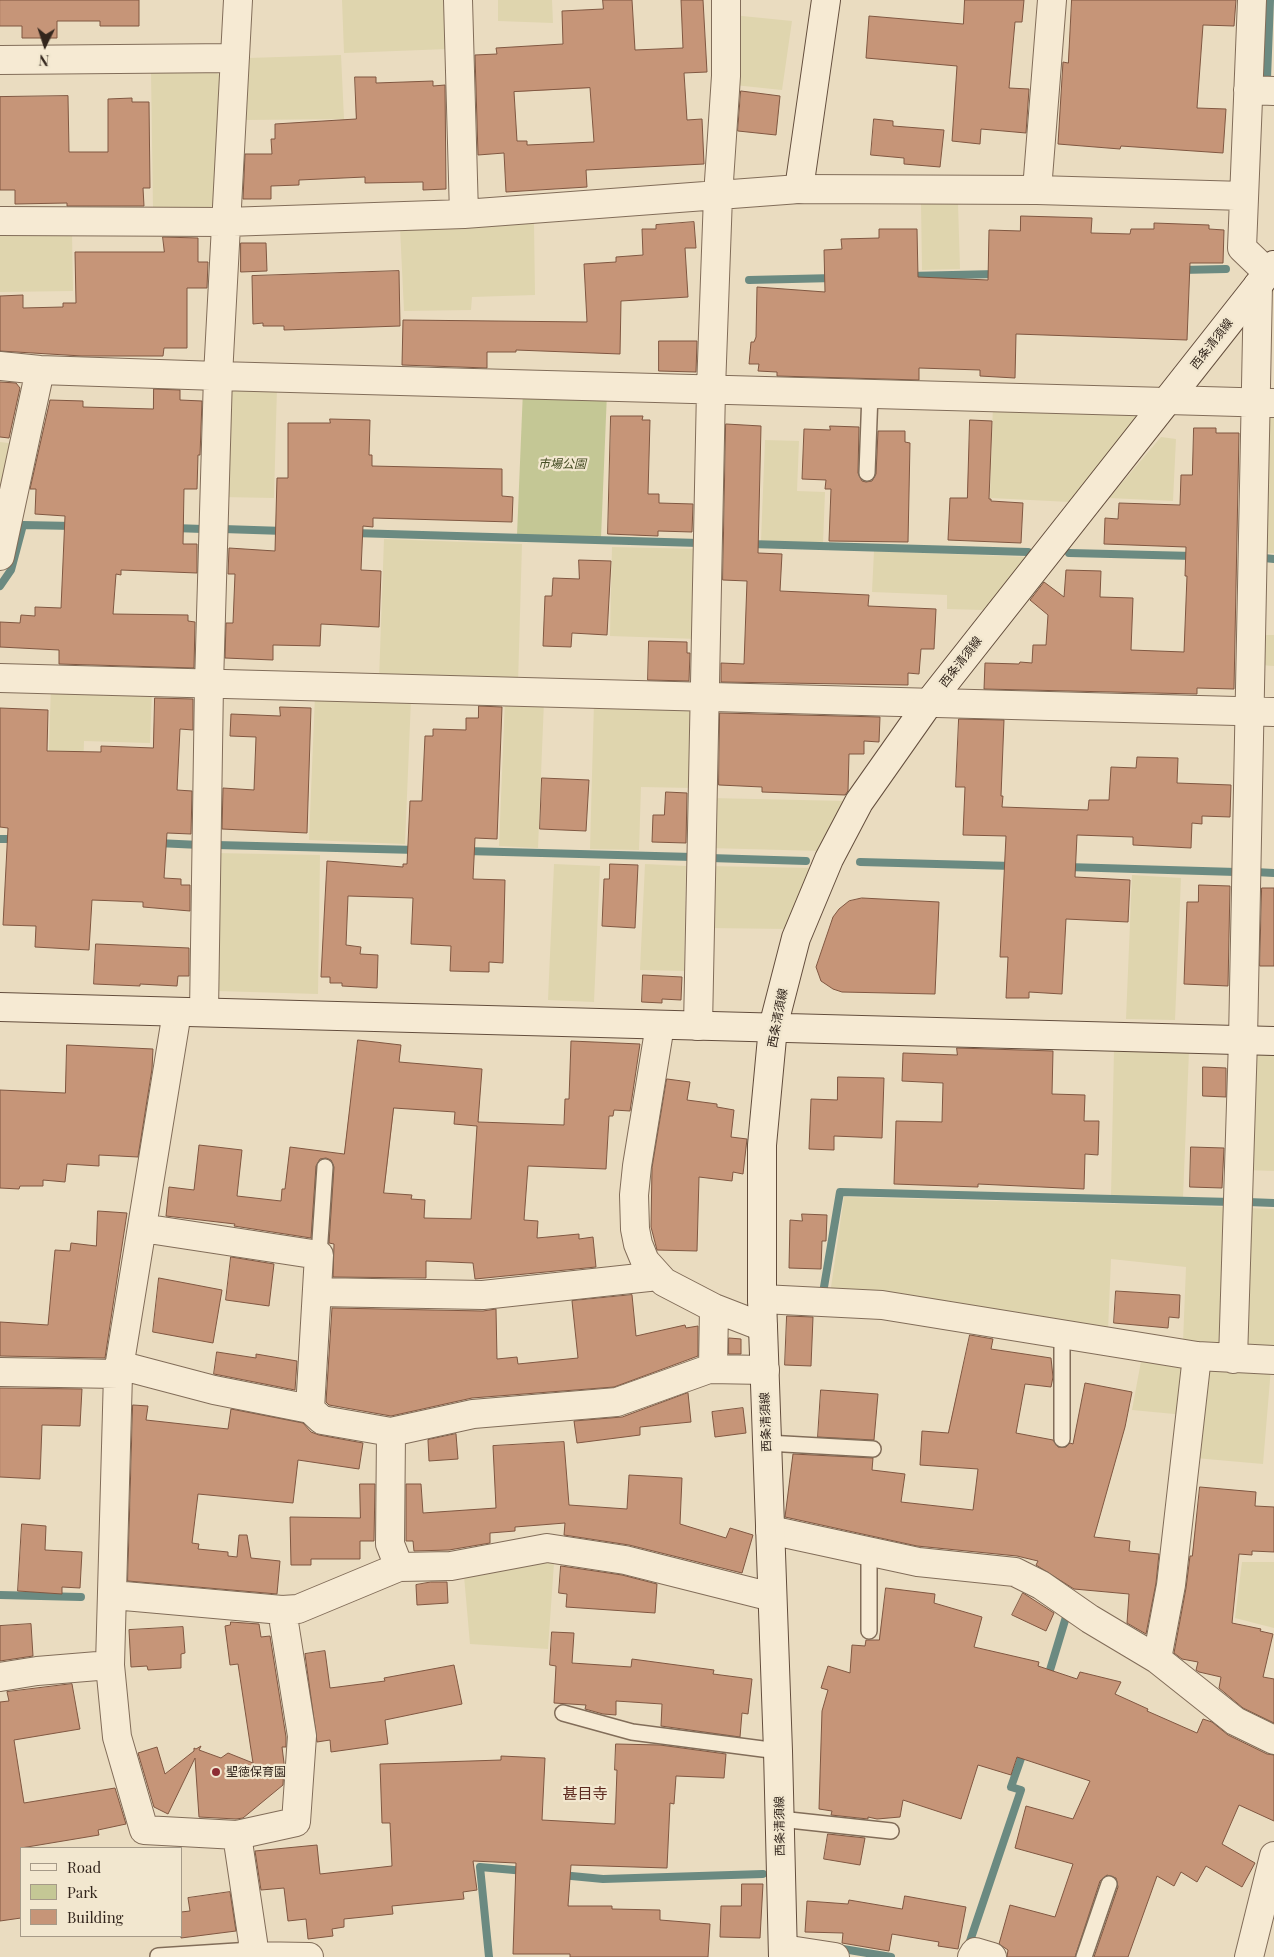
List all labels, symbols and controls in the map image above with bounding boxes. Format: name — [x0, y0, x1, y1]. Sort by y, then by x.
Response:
north arrow — [20, 20, 70, 70]
text: N — [38, 51, 50, 70]
street label: 西条清須線 — [1188, 316, 1236, 372]
park label: 市場公園 — [538, 457, 586, 471]
street label: 西条清須線 — [937, 634, 985, 690]
street label: 西条清須線 — [765, 987, 791, 1049]
street label: 西条清須線 — [758, 1392, 774, 1452]
place label: 聖徳保育園 — [226, 1765, 286, 1779]
marker: 聖徳保育園 — [210, 1766, 222, 1778]
district label: 甚目寺 — [563, 1785, 607, 1803]
street label: 西条清須線 — [772, 1796, 788, 1856]
legend — [20, 1847, 182, 1937]
text: Road — [67, 1857, 101, 1877]
text: Park — [67, 1882, 98, 1902]
text: Building — [67, 1907, 123, 1927]

